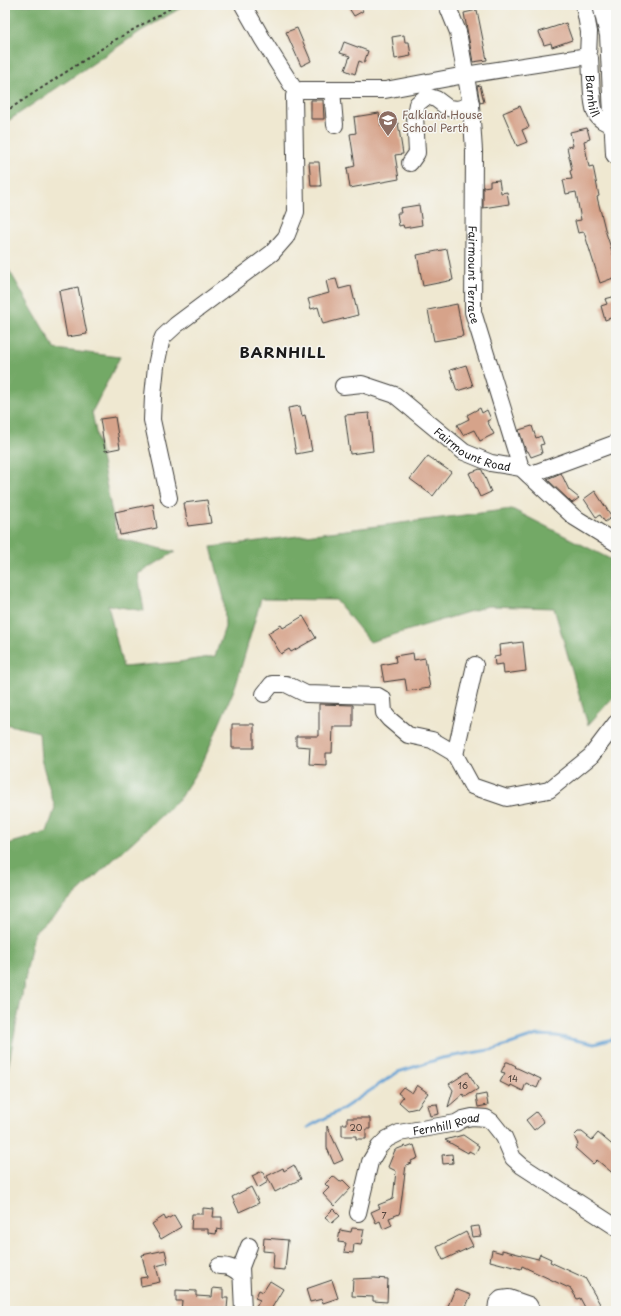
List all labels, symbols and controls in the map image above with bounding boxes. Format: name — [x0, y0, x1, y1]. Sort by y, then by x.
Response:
street label: Barnhill — [582, 74, 604, 120]
place label: Falkland House School Perth — [402, 106, 483, 136]
school or university icon: Falkland House School Perth — [377, 109, 399, 137]
street label: Fairmount Terrace — [464, 225, 485, 326]
district label: BARNHILL — [239, 340, 327, 363]
street label: Fairmount Road — [431, 423, 512, 475]
house number: 14 — [508, 1071, 518, 1085]
house number: 16 — [458, 1078, 468, 1092]
street label: Fernhill Road — [411, 1108, 480, 1139]
house number: 20 — [350, 1120, 363, 1134]
house number: 7 — [381, 1208, 387, 1222]

